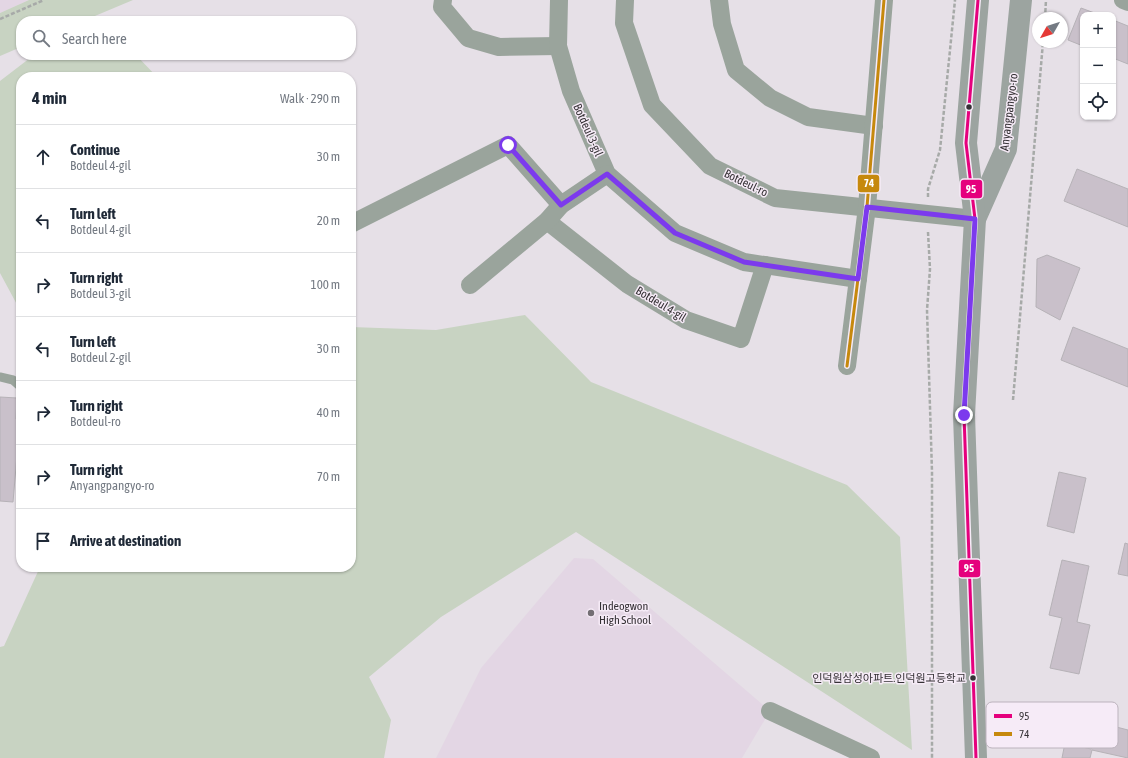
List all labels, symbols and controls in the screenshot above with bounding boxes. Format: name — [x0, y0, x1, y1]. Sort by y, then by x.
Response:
north arrow — [1032, 12, 1068, 48]
map controls — [1080, 12, 1116, 120]
button: + — [1080, 12, 1116, 48]
search box — [16, 16, 356, 60]
icon: search — [30, 27, 52, 49]
text: Search here — [62, 30, 127, 47]
button: − — [1080, 48, 1116, 84]
street label: Anyangpangyo-ro — [997, 72, 1021, 152]
button: locate — [1080, 84, 1116, 120]
text: 4 min — [32, 88, 67, 108]
text: Walk · 290 m — [280, 91, 340, 106]
street label: Botdeul 3-gil — [570, 101, 606, 159]
unlabelled marker — [964, 102, 974, 112]
route start — [499, 136, 517, 154]
text: Continue — [70, 141, 120, 158]
icon: ahead — [32, 146, 54, 168]
text: 30 m — [317, 149, 340, 164]
text: Botdeul 4-gil — [70, 158, 131, 173]
street label: Botdeul-ro — [722, 166, 770, 200]
line badge: 74 — [857, 174, 880, 193]
text: 74 — [864, 177, 874, 189]
line badge: 95 — [960, 179, 983, 199]
text: 95 — [966, 183, 976, 195]
text: Turn left — [70, 205, 116, 222]
icon: left — [32, 210, 54, 232]
text: 20 m — [317, 213, 340, 228]
text: Botdeul 4-gil — [70, 222, 131, 237]
text: Turn right — [70, 269, 123, 286]
icon: right — [32, 274, 54, 296]
text: 100 m — [311, 277, 340, 292]
street label: Botdeul 4-gil — [633, 284, 689, 325]
text: Botdeul 3-gil — [70, 286, 131, 301]
text: Turn left — [70, 333, 116, 350]
icon: left — [32, 338, 54, 360]
text: 30 m — [317, 341, 340, 356]
text: Botdeul 2-gil — [70, 350, 131, 365]
text: Turn right — [70, 397, 123, 414]
icon: right — [32, 402, 54, 424]
text: 40 m — [317, 405, 340, 420]
route end — [955, 406, 973, 424]
text: Botdeul-ro — [70, 414, 121, 429]
text: Turn right — [70, 461, 123, 478]
icon: right — [32, 466, 54, 488]
text: 70 m — [317, 469, 340, 484]
text: Anyangpangyo-ro — [70, 478, 154, 493]
icon: arrive — [32, 530, 54, 552]
text: Arrive at destination — [70, 532, 181, 549]
line badge: 95 — [958, 559, 981, 578]
text: 95 — [964, 562, 974, 574]
place label: Indeogwon High School — [599, 599, 652, 627]
marker: Indeogwon High School — [586, 608, 596, 618]
place label: 인덕원삼성아파트.인덕원고등학교 — [812, 672, 966, 684]
marker: 인덕원삼성아파트.인덕원고등학교 — [968, 673, 978, 683]
legend — [986, 702, 1118, 748]
text: 95 — [1019, 710, 1029, 722]
text: 74 — [1019, 728, 1029, 740]

